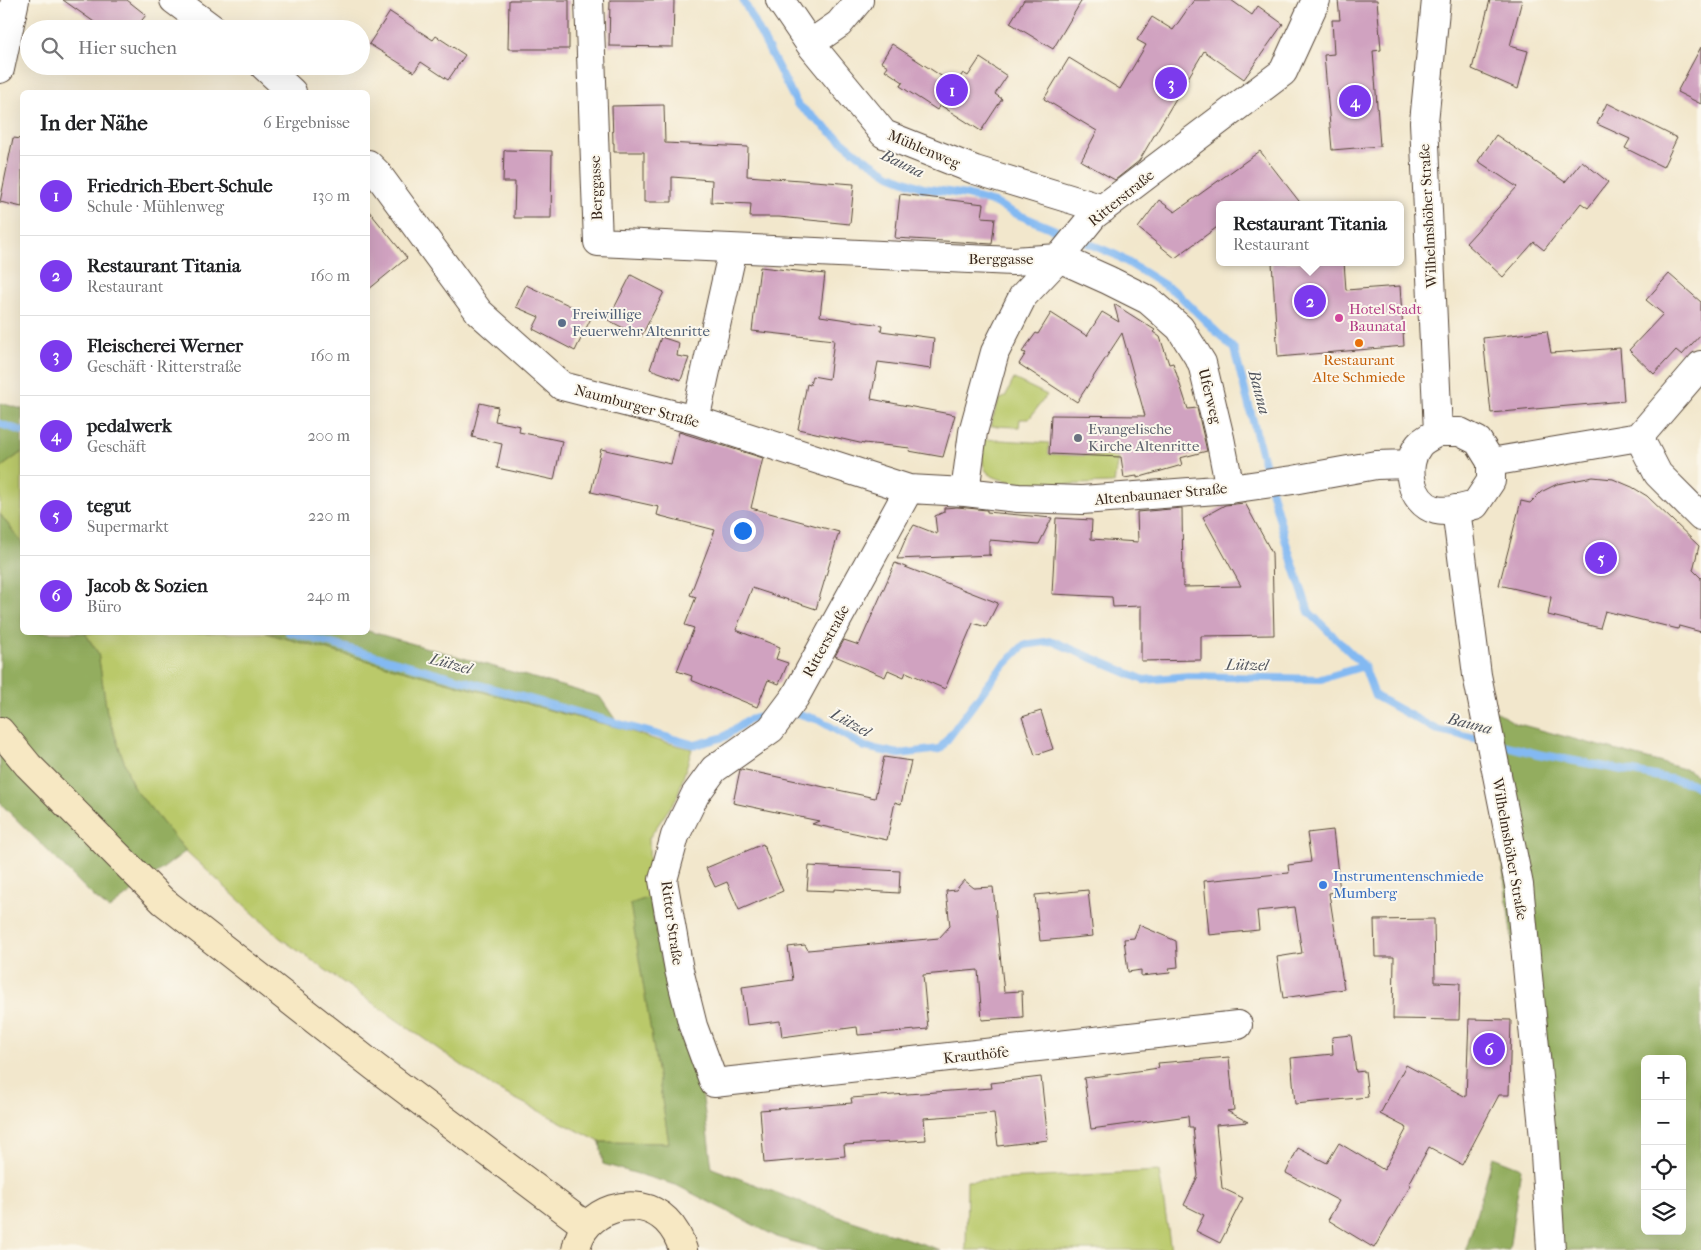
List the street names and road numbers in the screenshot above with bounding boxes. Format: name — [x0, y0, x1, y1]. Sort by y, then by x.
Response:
street label: Mühlenweg — [885, 126, 964, 173]
street label: Wilhelmshöher Straße — [1415, 143, 1441, 290]
street label: Berggasse — [586, 155, 606, 221]
street label: Ritterstraße — [1084, 166, 1158, 230]
street label: Berggasse — [969, 250, 1034, 268]
street label: Uferweg — [1194, 366, 1226, 427]
street label: Naumburger Straße — [573, 381, 702, 431]
street label: Altenbaunaer Straße — [1093, 479, 1229, 509]
street label: Ritterstraße — [799, 601, 853, 680]
street label: Wilhelmshöher Straße — [1488, 775, 1531, 922]
street label: Ritter Straße — [657, 880, 687, 967]
street label: Krauthöfe — [942, 1043, 1010, 1067]

